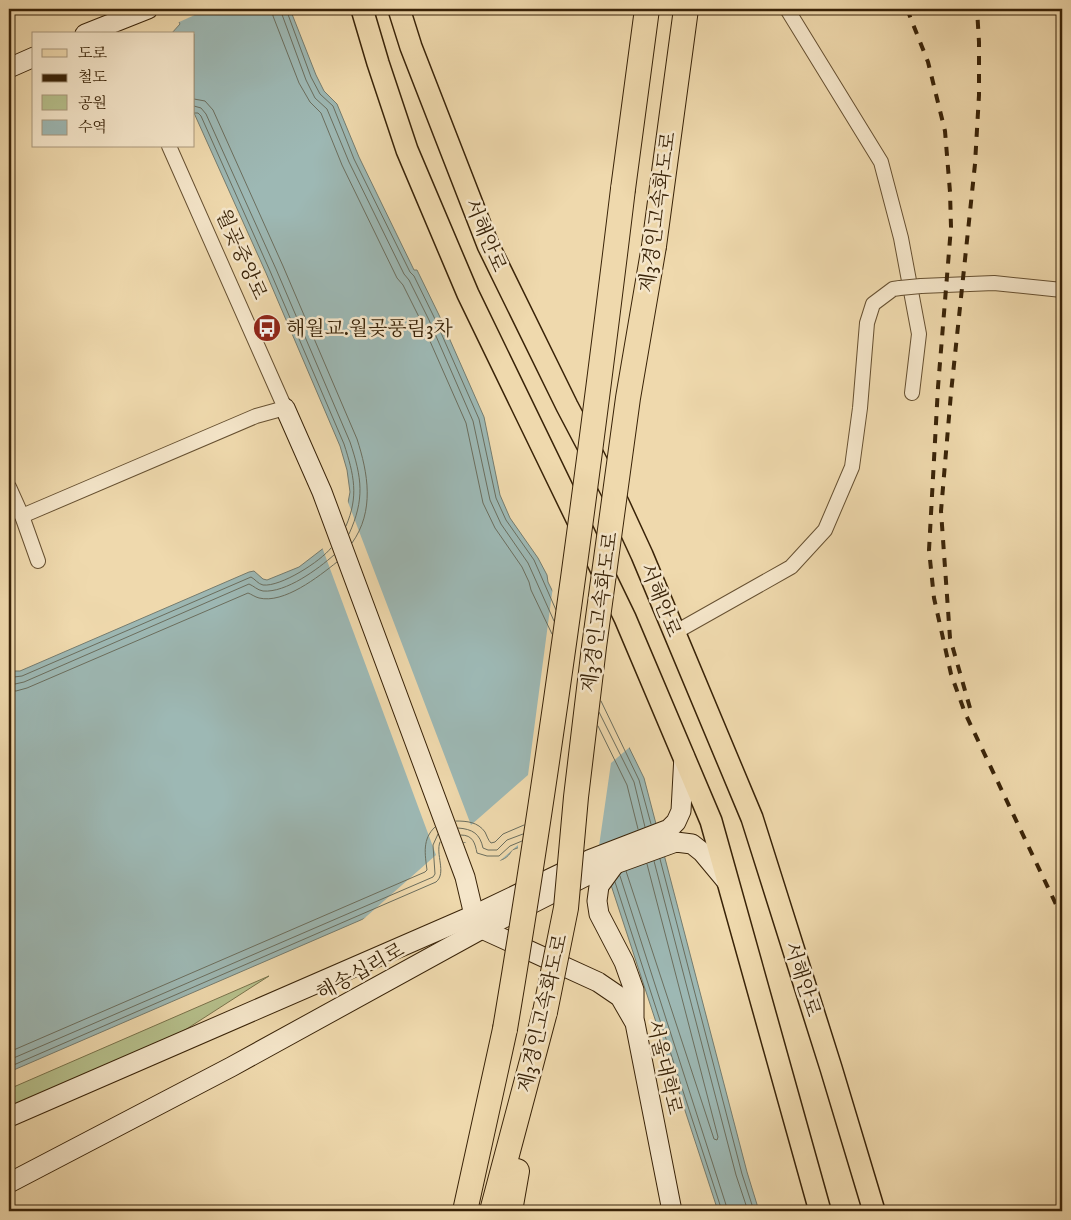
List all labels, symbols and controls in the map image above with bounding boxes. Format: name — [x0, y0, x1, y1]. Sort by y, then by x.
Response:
legend — [32, 32, 195, 148]
text: 도로 — [78, 44, 107, 63]
text: 철도 — [78, 68, 107, 87]
text: 공원 — [78, 94, 107, 113]
text: 수역 — [78, 118, 107, 137]
street label: 제3경인고속화도로 — [635, 130, 682, 294]
street label: 서해안로 — [458, 195, 511, 276]
street label: 월곶중앙로 — [210, 205, 272, 304]
bus stop icon: 해월교.월곶풍림3차 — [252, 313, 282, 343]
place label: 해월교.월곶풍림3차 — [286, 317, 453, 342]
street label: 제3경인고속화도로 — [577, 530, 624, 694]
street label: 서해안로 — [634, 560, 686, 641]
street label: 제3경인고속화도로 — [513, 932, 574, 1095]
street label: 해송십리로 — [312, 938, 409, 1007]
street label: 서해안로 — [778, 939, 825, 1020]
street label: 서울대학로 — [640, 1017, 687, 1117]

